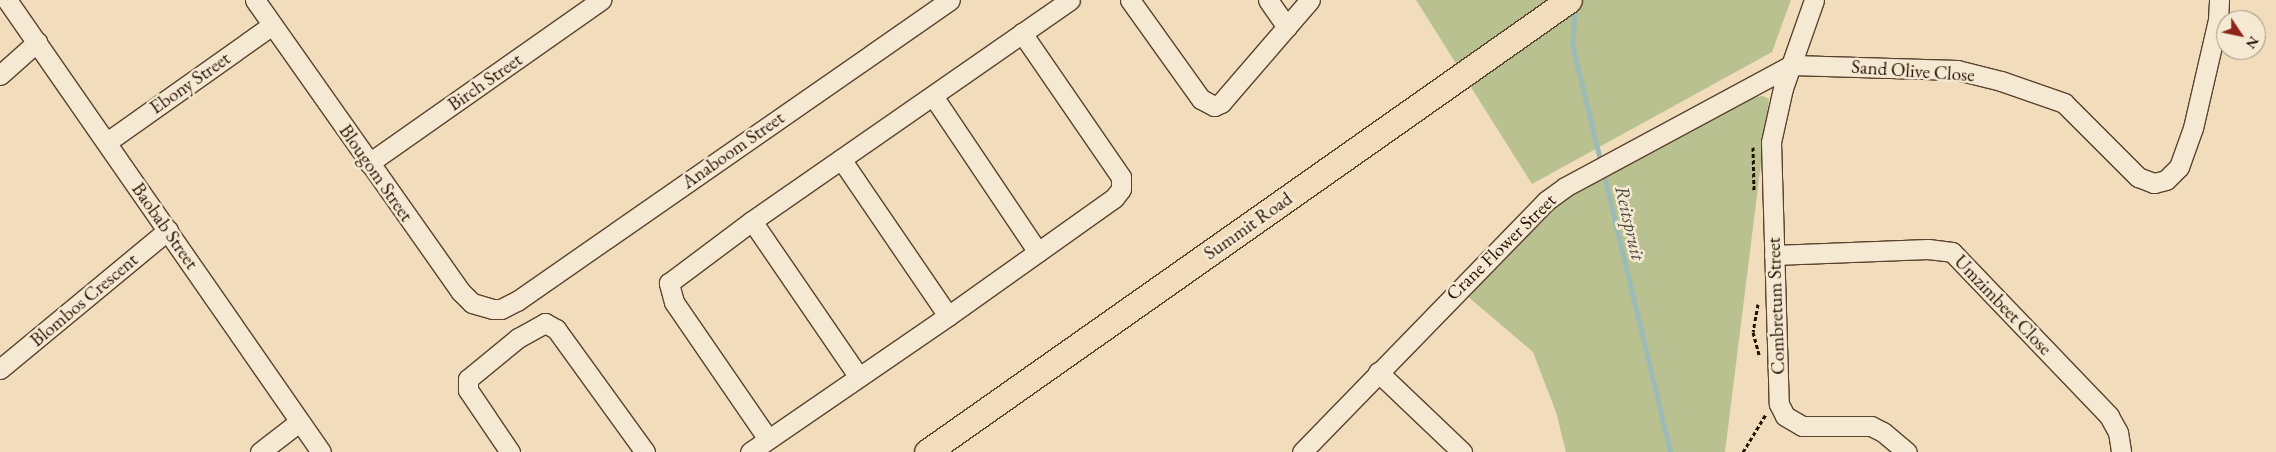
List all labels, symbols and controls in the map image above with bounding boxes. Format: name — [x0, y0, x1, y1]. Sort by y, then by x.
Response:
north arrow — [2216, 10, 2266, 60]
text: N — [2242, 33, 2263, 53]
street label: Ebony Street — [145, 47, 235, 119]
street label: Birch Street — [444, 48, 526, 116]
street label: Sand Olive Close — [1851, 55, 1975, 87]
street label: Anaboom Street — [677, 106, 789, 194]
street label: Blougom Street — [334, 120, 418, 226]
street label: Baobab Street — [127, 178, 203, 274]
water label: Reitspruit — [1610, 183, 1650, 263]
street label: Summit Road — [1199, 187, 1297, 265]
street label: Crane Flower Street — [1441, 189, 1561, 305]
street label: Combretum Street — [1762, 237, 1790, 375]
street label: Blombos Crescent — [26, 248, 142, 352]
street label: Umzimbeet Close — [1949, 250, 2057, 360]

